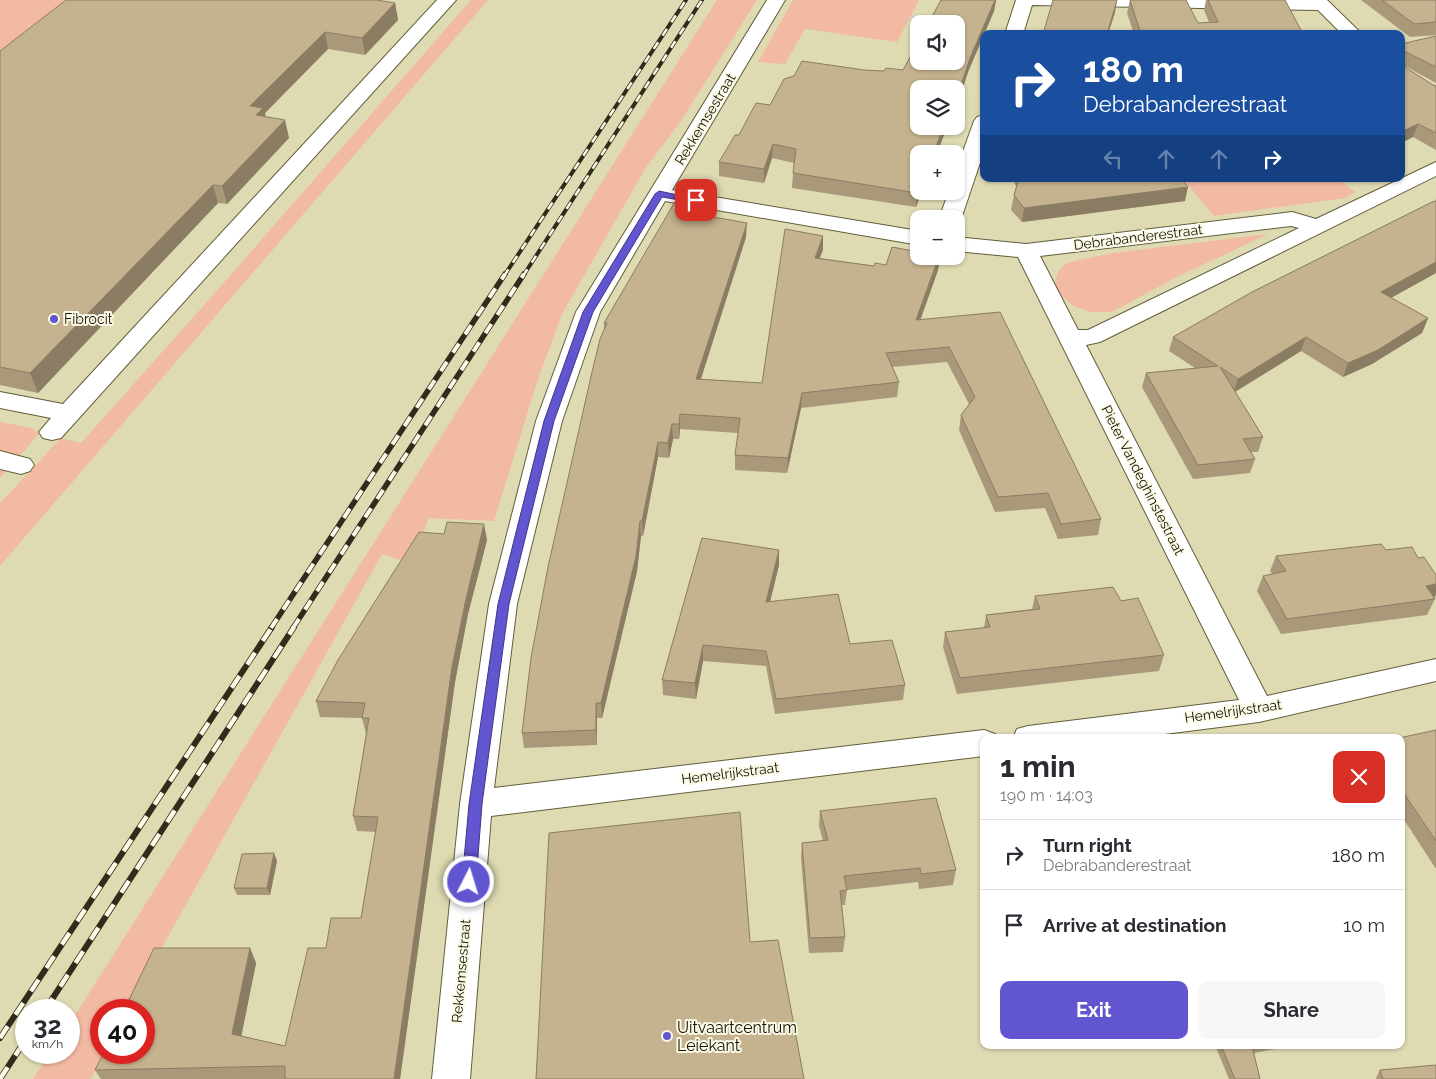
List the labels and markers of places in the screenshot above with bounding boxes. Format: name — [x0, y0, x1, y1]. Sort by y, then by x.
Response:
pin — [675, 179, 717, 221]
place label: Fibrocit — [64, 311, 113, 327]
marker: Fibrocit — [48, 313, 60, 325]
place label: Uitvaartcentrum Leiekant — [677, 1018, 797, 1055]
marker: Uitvaartcentrum Leiekant — [661, 1030, 673, 1042]

